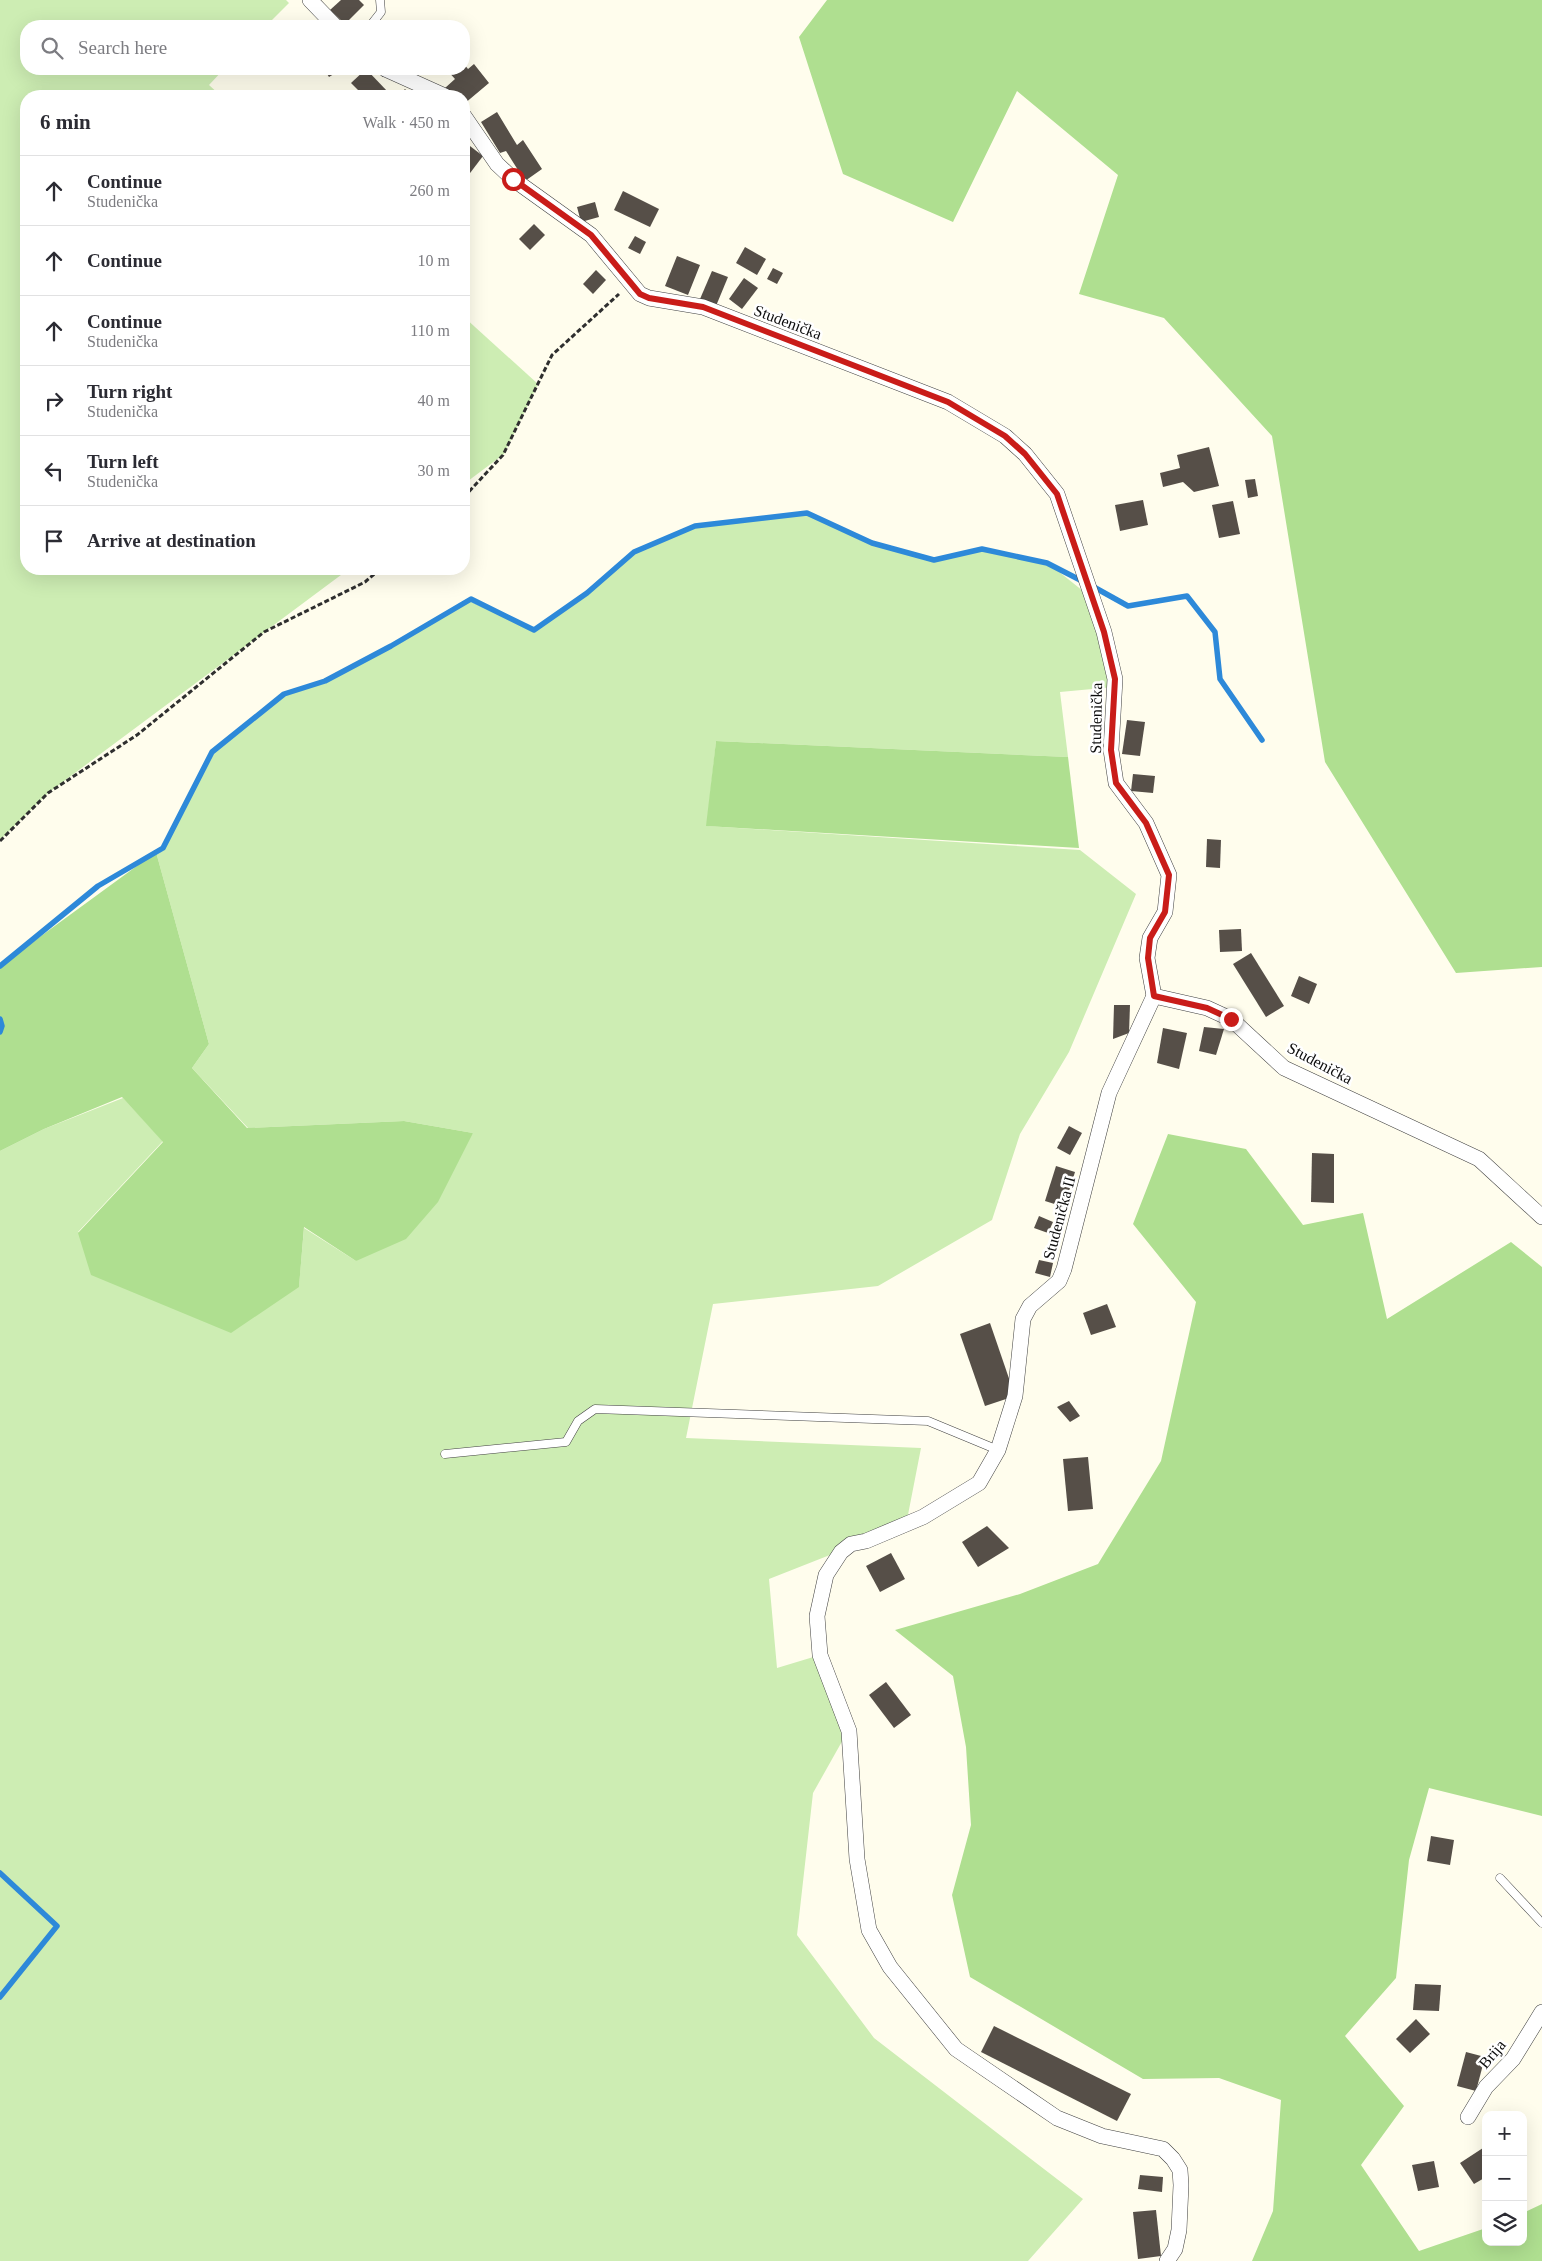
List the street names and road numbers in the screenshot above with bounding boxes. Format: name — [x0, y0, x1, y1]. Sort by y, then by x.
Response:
street label: Studenička — [752, 301, 824, 343]
street label: Studenička — [1087, 682, 1105, 754]
street label: Studenička — [1285, 1039, 1355, 1087]
street label: Studenička II — [1040, 1174, 1078, 1262]
street label: Brija — [1475, 2036, 1510, 2072]

